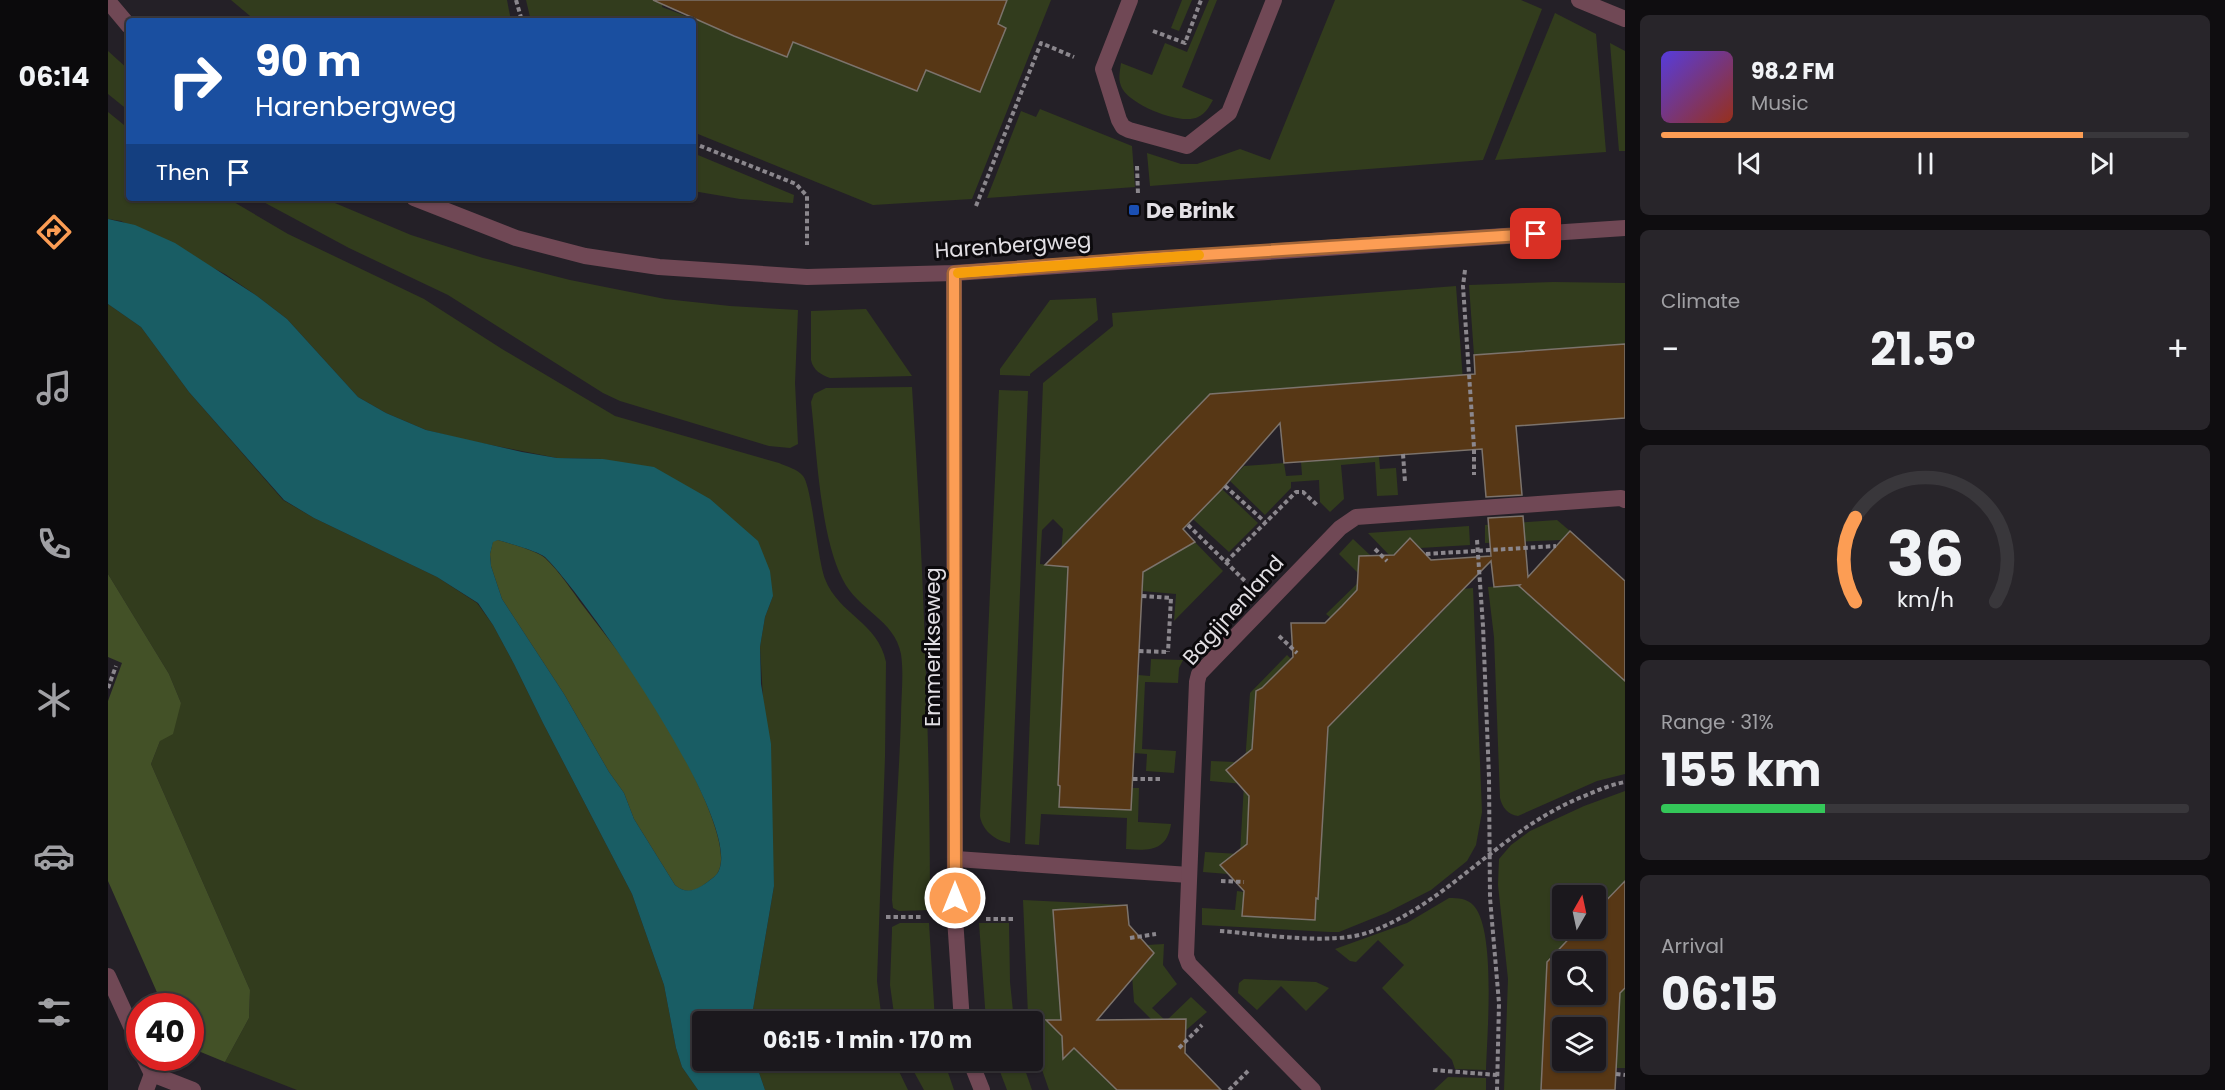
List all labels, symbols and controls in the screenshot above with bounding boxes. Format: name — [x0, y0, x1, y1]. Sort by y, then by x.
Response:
text: 90 m — [255, 32, 362, 91]
icon: right — [156, 42, 234, 120]
text: 98.2 FM — [1751, 56, 1834, 87]
text: 06:14 — [19, 58, 89, 95]
text: Harenbergweg — [255, 88, 456, 125]
text: Music — [1751, 89, 1809, 117]
icon: previous — [1733, 147, 1766, 180]
icon: pause — [1909, 147, 1942, 180]
icon: next — [2085, 147, 2118, 180]
icon: arrive — [222, 156, 255, 189]
text: Then — [156, 157, 210, 188]
place label: De Brink — [1146, 196, 1235, 225]
marker: De Brink — [1127, 203, 1141, 217]
pin — [1510, 208, 1561, 259]
icon: directions — [33, 211, 75, 253]
icon: arrive — [1519, 217, 1552, 250]
street label: Harenbergweg — [934, 225, 1092, 265]
text: Climate — [1661, 287, 1740, 315]
text: 21.5° — [1870, 318, 1976, 381]
text: − — [1661, 326, 1679, 373]
text: + — [2166, 326, 2189, 373]
icon: music — [33, 367, 75, 409]
text: 36 — [1886, 510, 1964, 598]
icon: phone — [33, 523, 75, 565]
street label: Bagijnenland — [1176, 549, 1290, 671]
street label: Emmerikseweg — [918, 567, 947, 727]
text: km/h — [1896, 584, 1954, 615]
icon: climate — [33, 679, 75, 721]
text: Range · 31% — [1661, 708, 1774, 736]
text: 155 km — [1661, 739, 1821, 802]
icon: car — [33, 835, 75, 877]
position arrow — [923, 866, 987, 930]
north arrow — [1552, 885, 1606, 939]
map controls — [1552, 885, 1606, 1071]
text: Arrival — [1661, 932, 1724, 960]
button: search — [1552, 951, 1606, 1005]
text: 06:15 — [1661, 963, 1778, 1026]
icon: filters — [33, 991, 75, 1033]
speed limit sign: 40 — [126, 993, 204, 1071]
button: layers — [1552, 1017, 1606, 1071]
text: 06:15 · 1 min · 170 m — [763, 1025, 972, 1056]

